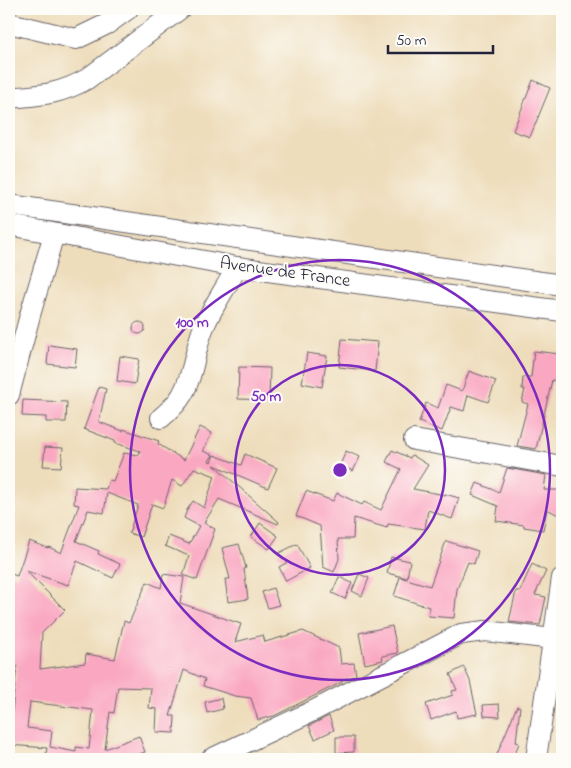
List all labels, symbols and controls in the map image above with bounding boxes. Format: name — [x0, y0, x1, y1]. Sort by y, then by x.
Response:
scale bar — [388, 22, 494, 54]
text: 50 m — [396, 30, 427, 52]
street label: Avenue de France — [218, 251, 353, 295]
text: 100 m — [175, 312, 209, 334]
text: 50 m — [251, 386, 282, 408]
centre of rings — [331, 461, 349, 479]

